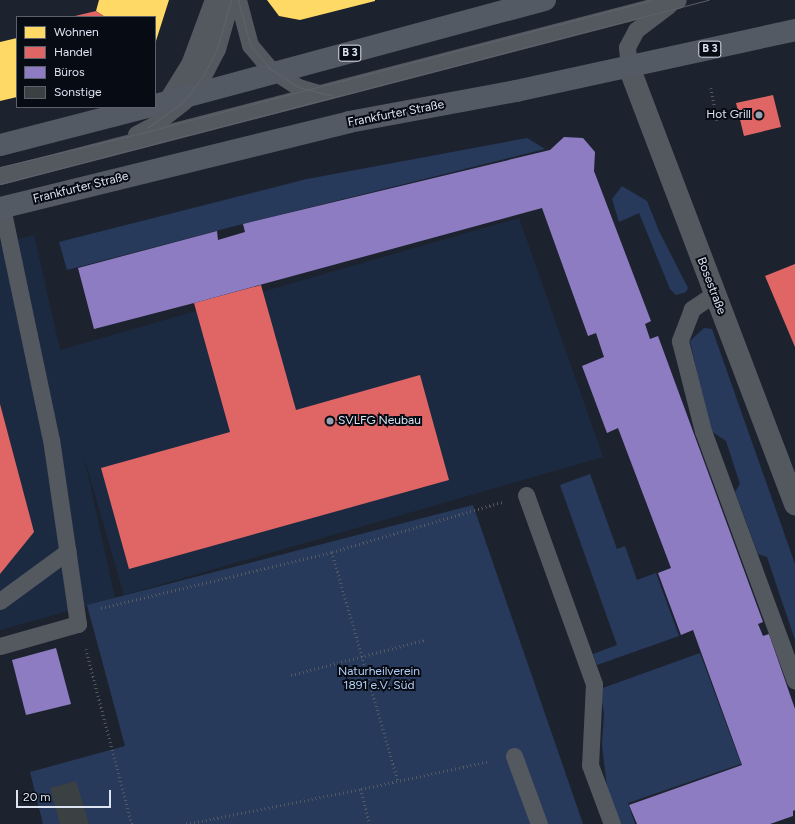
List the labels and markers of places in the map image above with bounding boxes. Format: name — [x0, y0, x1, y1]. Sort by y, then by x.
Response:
place label: Hot Grill — [706, 108, 751, 122]
marker: Hot Grill — [754, 110, 764, 120]
place label: SVLFG Neubau — [338, 414, 421, 428]
marker: SVLFG Neubau — [325, 416, 335, 426]

